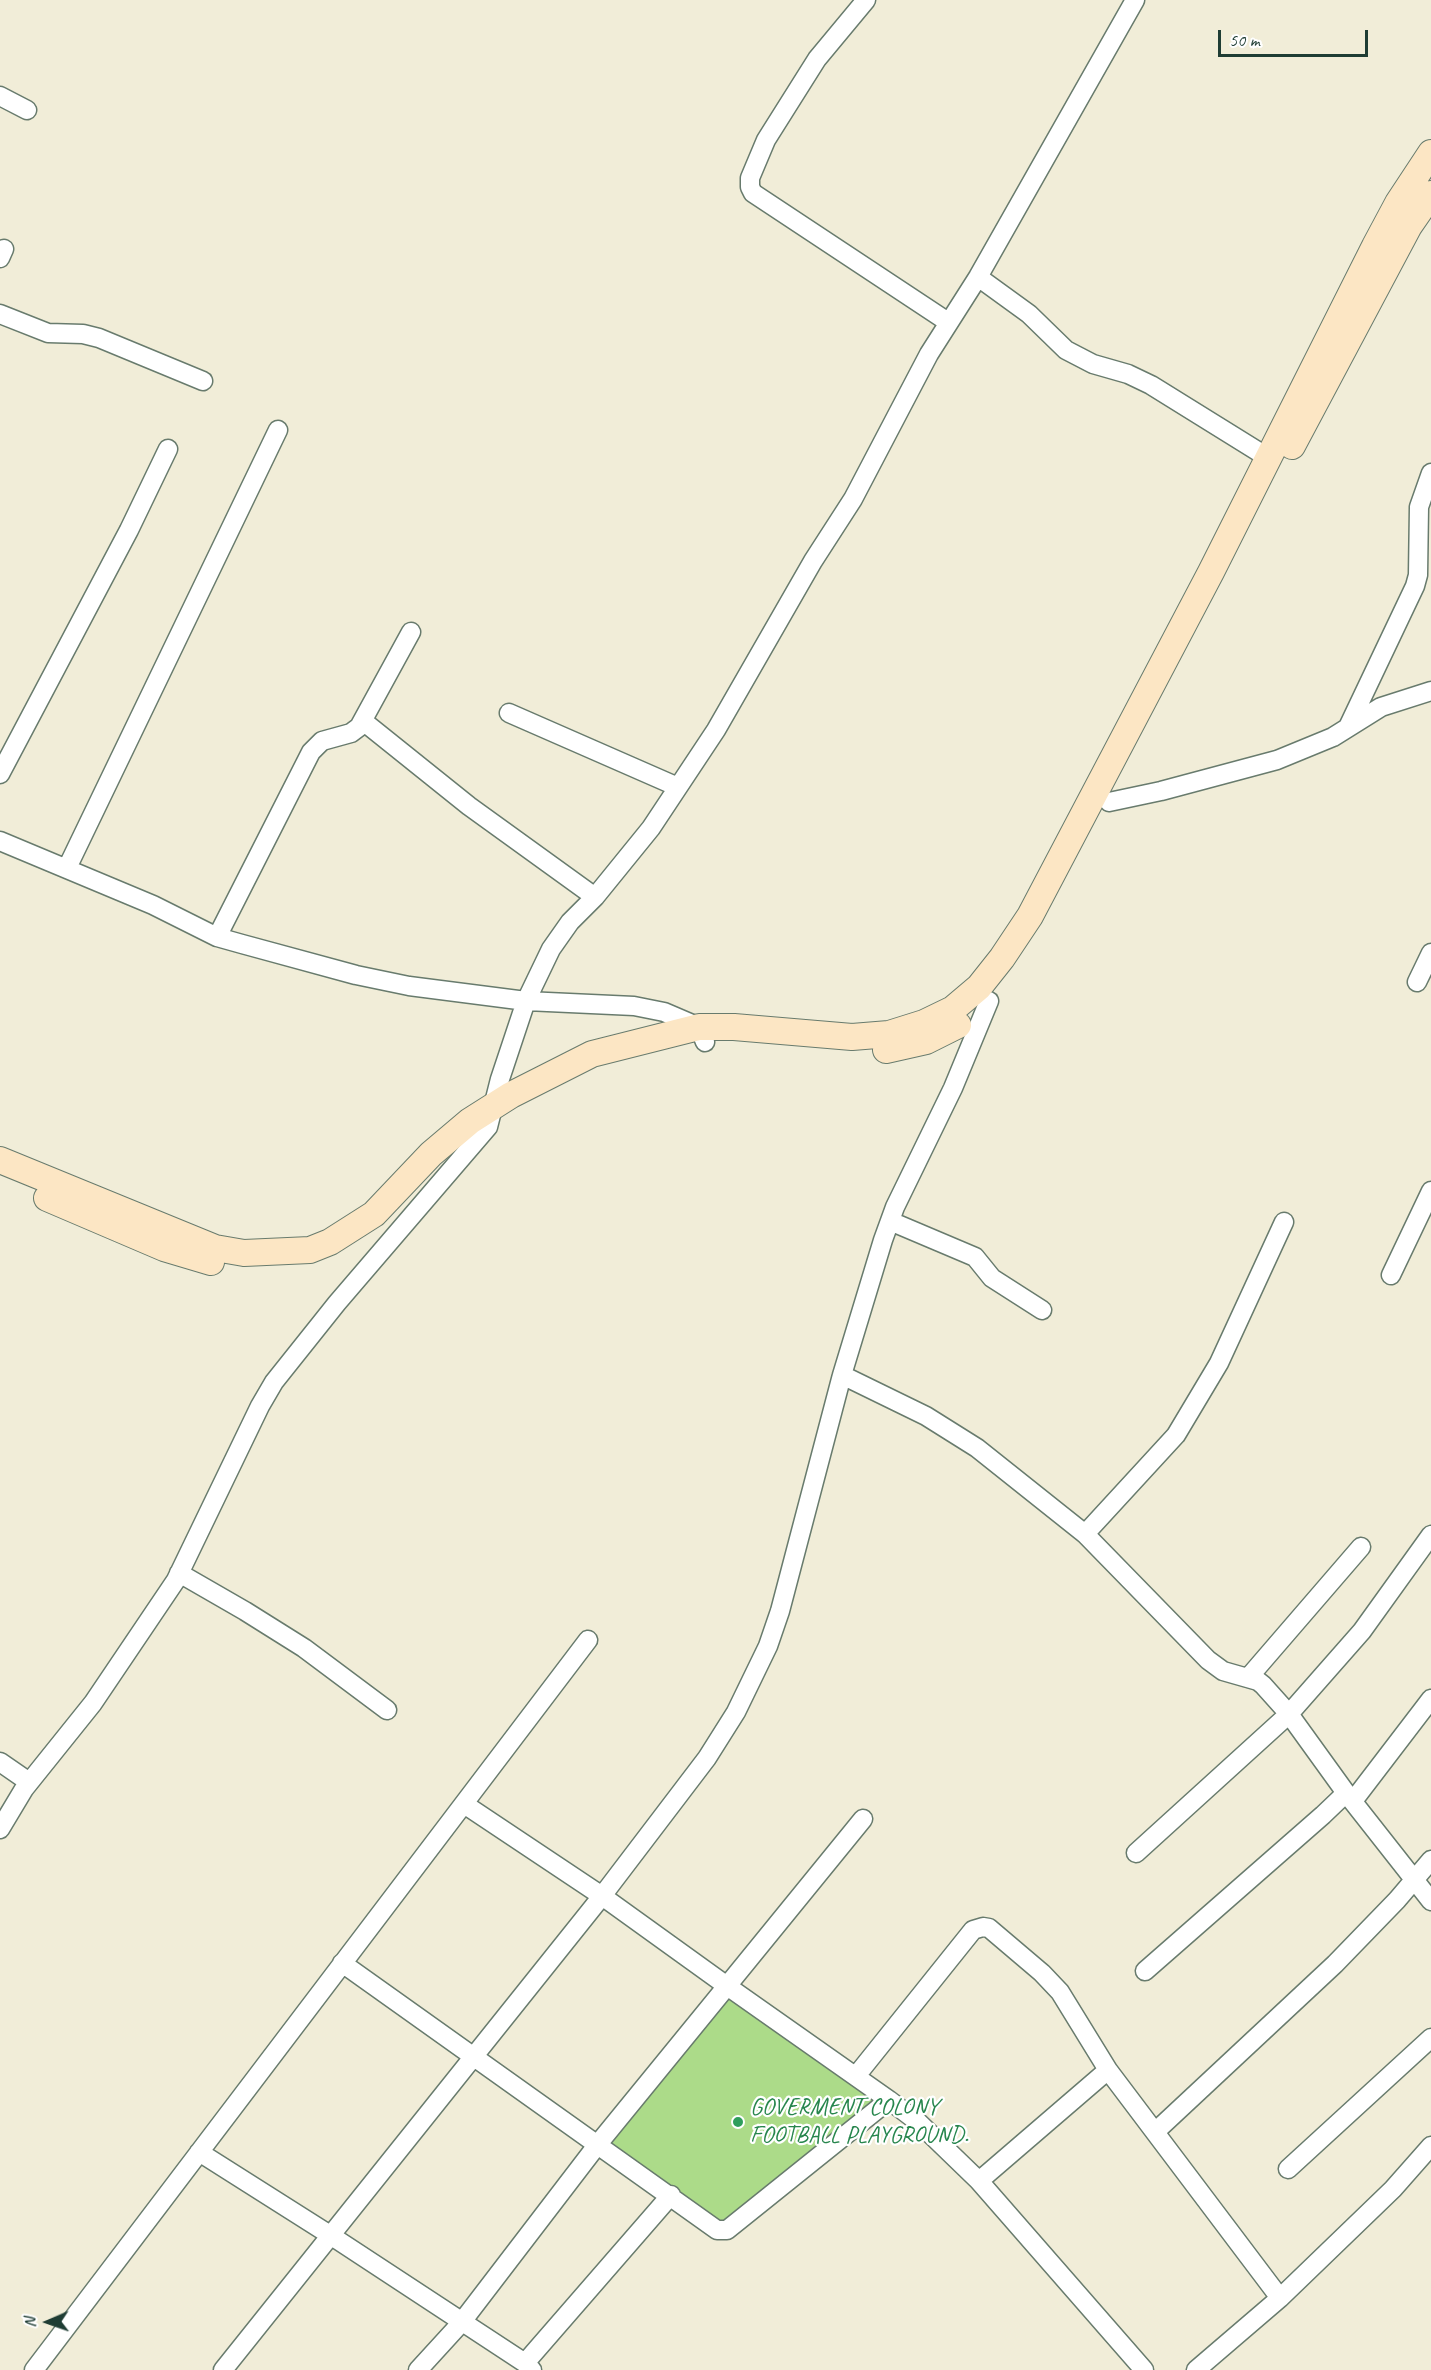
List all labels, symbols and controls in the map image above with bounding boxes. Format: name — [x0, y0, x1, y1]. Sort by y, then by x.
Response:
scale bar — [1221, 18, 1371, 56]
text: 50 m — [1229, 29, 1260, 51]
place label: GOVERMENT COLONY FOOTBALL PLAYGROUND. — [750, 2094, 968, 2150]
marker: GOVERMENT COLONY FOOTBALL PLAYGROUND. — [731, 2115, 745, 2129]
north arrow — [18, 2292, 78, 2352]
text: N — [20, 2317, 40, 2328]

